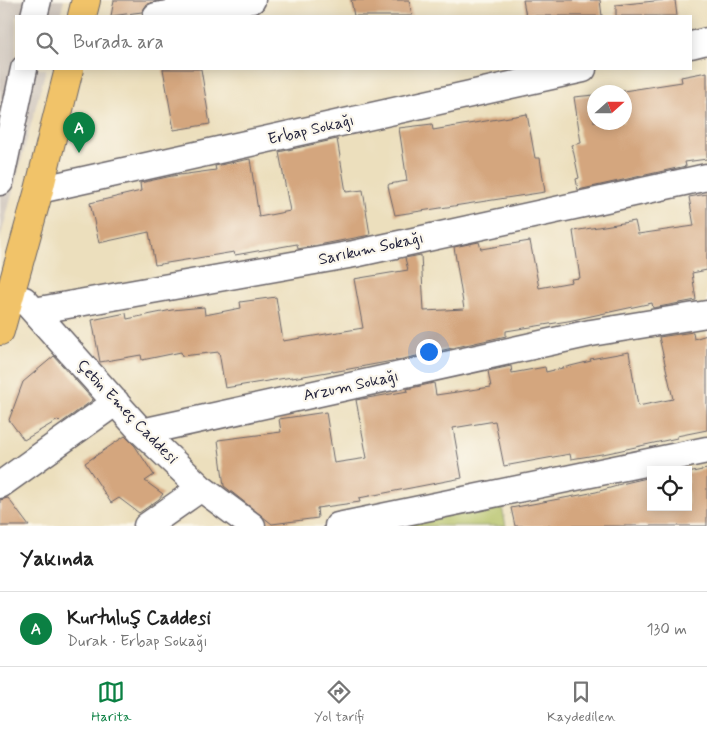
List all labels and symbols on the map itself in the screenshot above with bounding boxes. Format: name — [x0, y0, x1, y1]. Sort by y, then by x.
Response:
north arrow — [587, 85, 632, 130]
street label: Erbap Sokağı — [266, 110, 356, 150]
pin: A — [63, 112, 95, 153]
street label: Sarıkum Sokağı — [317, 228, 425, 270]
your location — [416, 339, 442, 365]
street label: Çetin Emeç Caddesi — [72, 355, 183, 469]
street label: Arzum Sokağı — [301, 366, 401, 406]

